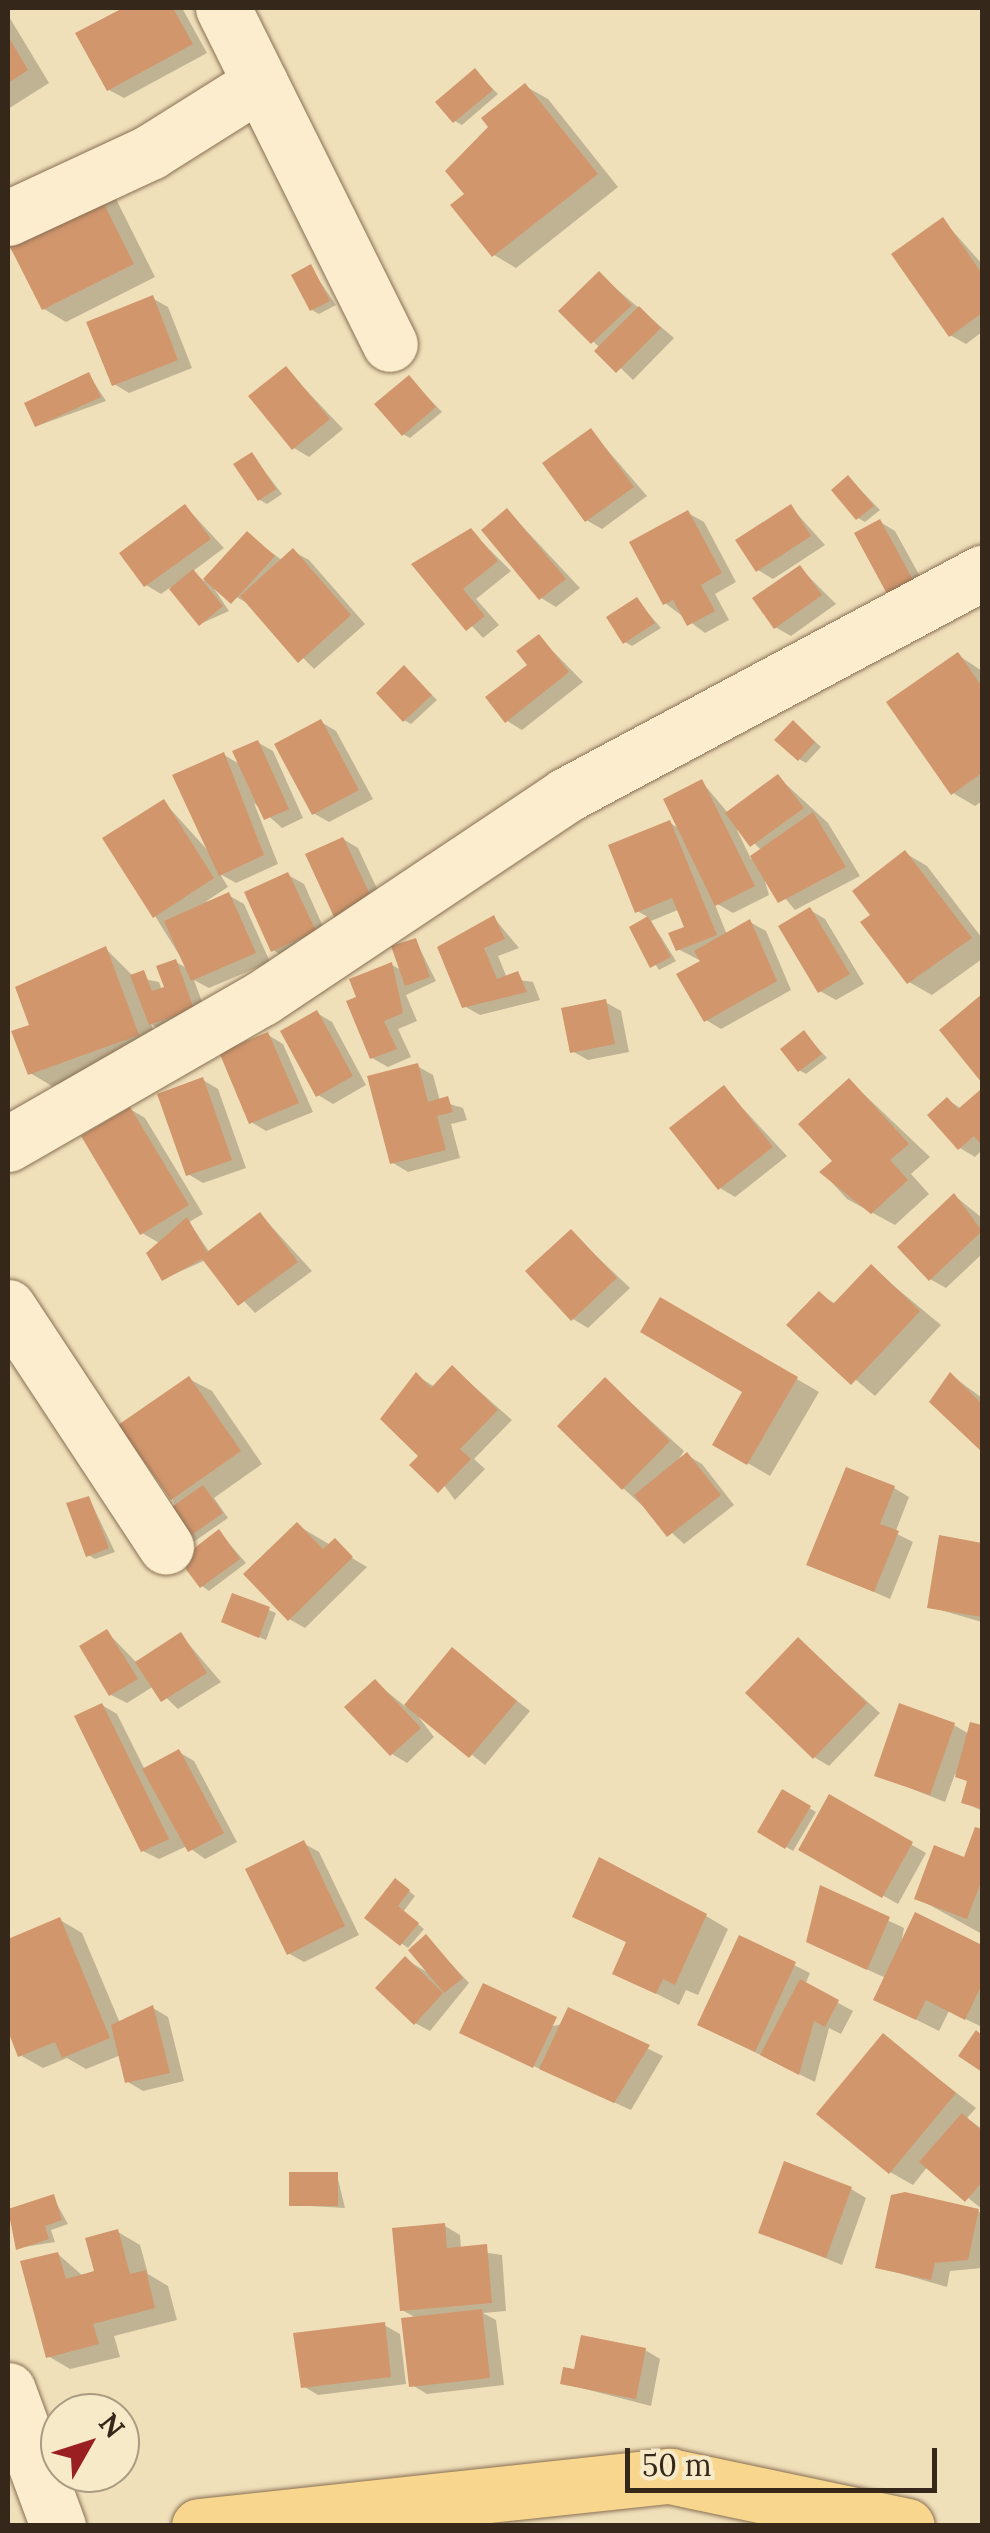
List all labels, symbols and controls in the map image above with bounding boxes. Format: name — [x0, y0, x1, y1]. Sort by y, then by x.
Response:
north arrow — [40, 2393, 140, 2493]
text: N — [91, 2406, 133, 2445]
scale bar — [630, 2428, 942, 2490]
text: 50 m — [642, 2446, 712, 2484]

